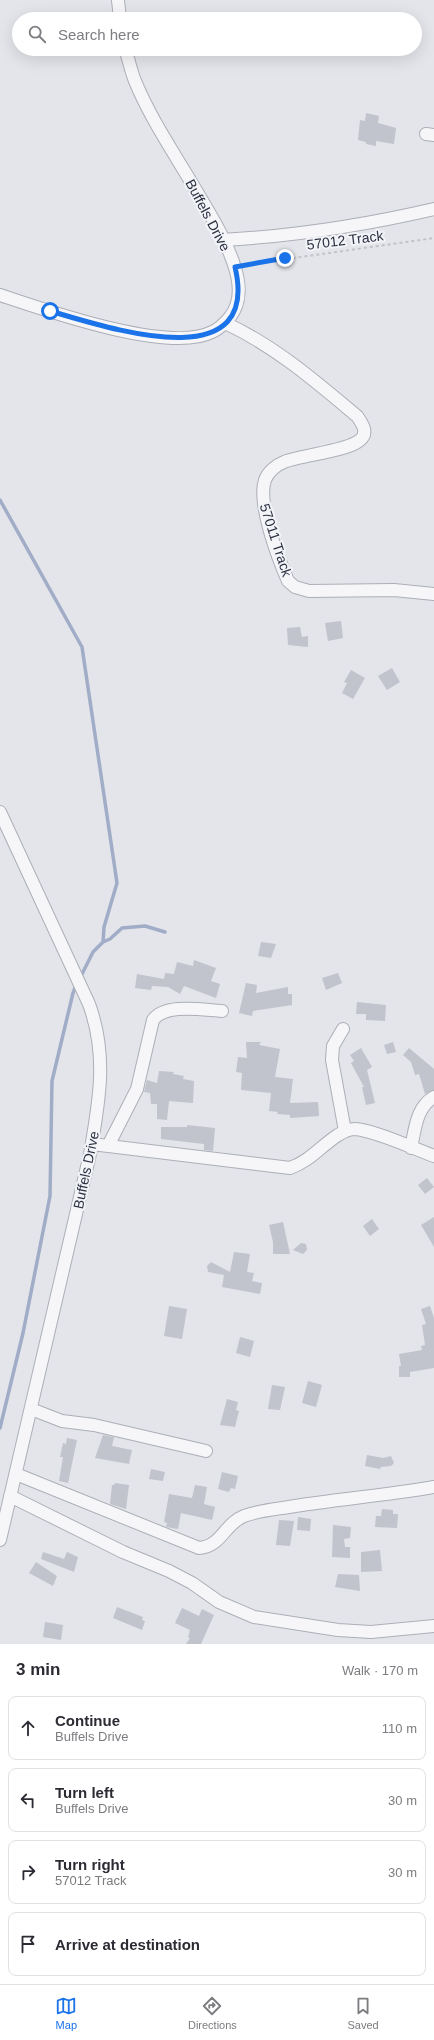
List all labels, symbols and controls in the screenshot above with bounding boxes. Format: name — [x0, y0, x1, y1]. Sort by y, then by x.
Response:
search box — [12, 12, 422, 56]
icon: search — [26, 23, 48, 45]
text: Search here — [58, 26, 140, 43]
street label: Buffels Drive — [182, 176, 234, 254]
street label: 57012 Track — [306, 227, 385, 253]
route end — [276, 249, 294, 267]
route start — [41, 302, 59, 320]
street label: 57011 Track — [257, 501, 296, 580]
street label: Buffels Drive — [70, 1129, 102, 1210]
text: 3 min — [16, 1660, 60, 1679]
text: Walk · 170 m — [342, 1663, 418, 1678]
text: Continue — [55, 1712, 120, 1729]
icon: ahead — [17, 1717, 39, 1739]
text: 110 m — [382, 1721, 417, 1736]
text: Buffels Drive — [55, 1729, 128, 1744]
text: Turn left — [55, 1784, 114, 1801]
icon: left — [17, 1789, 39, 1811]
text: 30 m — [388, 1793, 417, 1808]
text: Buffels Drive — [55, 1801, 128, 1816]
text: Turn right — [55, 1856, 125, 1873]
icon: right — [17, 1861, 39, 1883]
text: 30 m — [388, 1865, 417, 1880]
text: 57012 Track — [55, 1873, 127, 1888]
icon: arrive — [17, 1933, 39, 1955]
text: Arrive at destination — [55, 1936, 200, 1953]
tab: Map — [55, 1995, 77, 2031]
tab: Directions — [188, 1995, 237, 2031]
tab: Saved — [347, 1995, 379, 2031]

